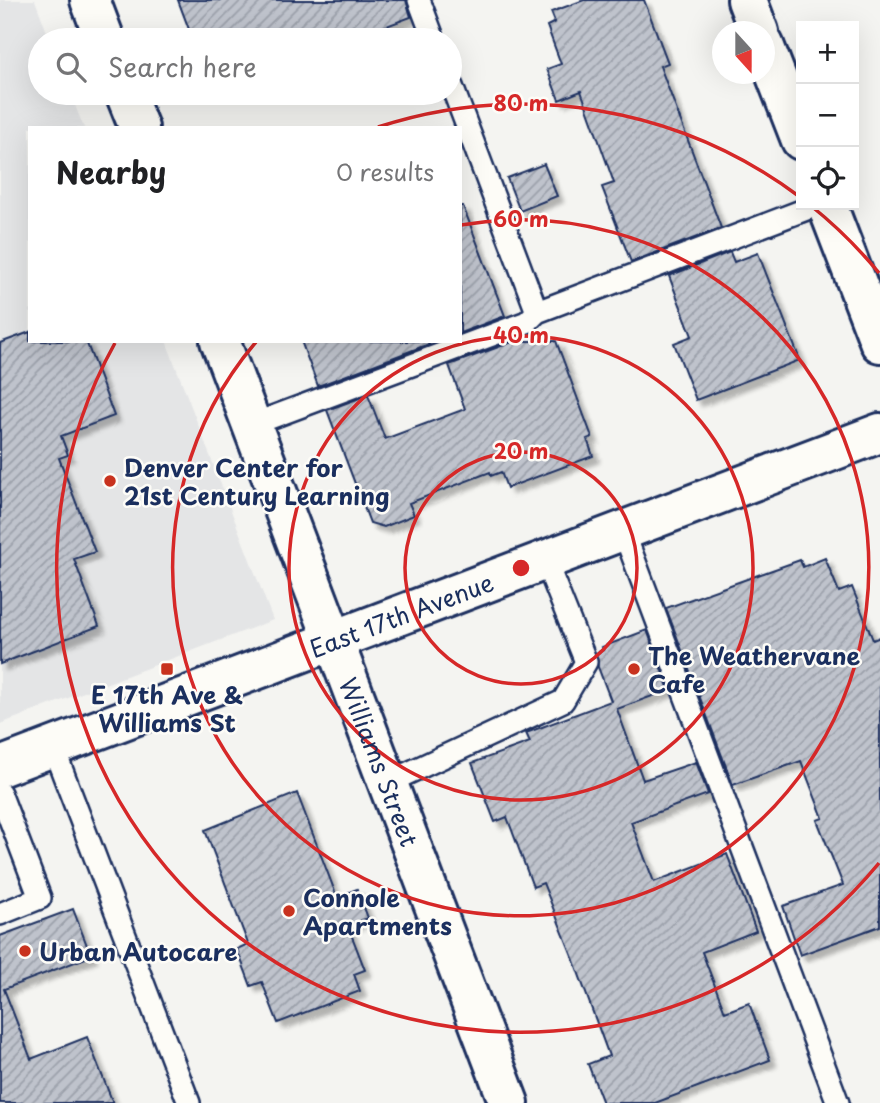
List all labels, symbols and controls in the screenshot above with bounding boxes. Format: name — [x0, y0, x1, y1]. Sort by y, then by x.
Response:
north arrow — [712, 21, 775, 84]
map controls — [796, 21, 859, 210]
button: + — [796, 21, 859, 84]
search box — [28, 28, 462, 105]
text: Search here — [108, 47, 257, 86]
icon: search — [52, 48, 90, 86]
button: − — [796, 84, 859, 147]
text: 80 m — [494, 86, 548, 118]
button: locate — [796, 147, 859, 210]
text: Nearby — [56, 149, 166, 194]
text: 0 results — [336, 154, 434, 189]
text: 60 m — [493, 202, 549, 234]
text: 40 m — [493, 318, 549, 350]
text: 20 m — [494, 434, 548, 466]
place label: Denver Center for 21st Century Learning — [124, 449, 390, 513]
marker: Denver Center for 21st Century Learning — [102, 473, 118, 489]
centre of rings — [509, 556, 533, 580]
street label: East 17th Avenue — [304, 563, 498, 666]
place label: The Weathervane Cafe — [648, 637, 861, 701]
marker: E 17th Ave & Williams St — [159, 661, 175, 677]
marker: The Weathervane Cafe — [626, 661, 642, 677]
street label: Williams Street — [331, 672, 428, 852]
place label: E 17th Ave & Williams St — [91, 676, 243, 740]
place label: Connole Apartments — [303, 879, 452, 943]
marker: Connole Apartments — [281, 903, 297, 919]
place label: Urban Autocare — [39, 933, 238, 969]
marker: Urban Autocare — [17, 943, 33, 959]

